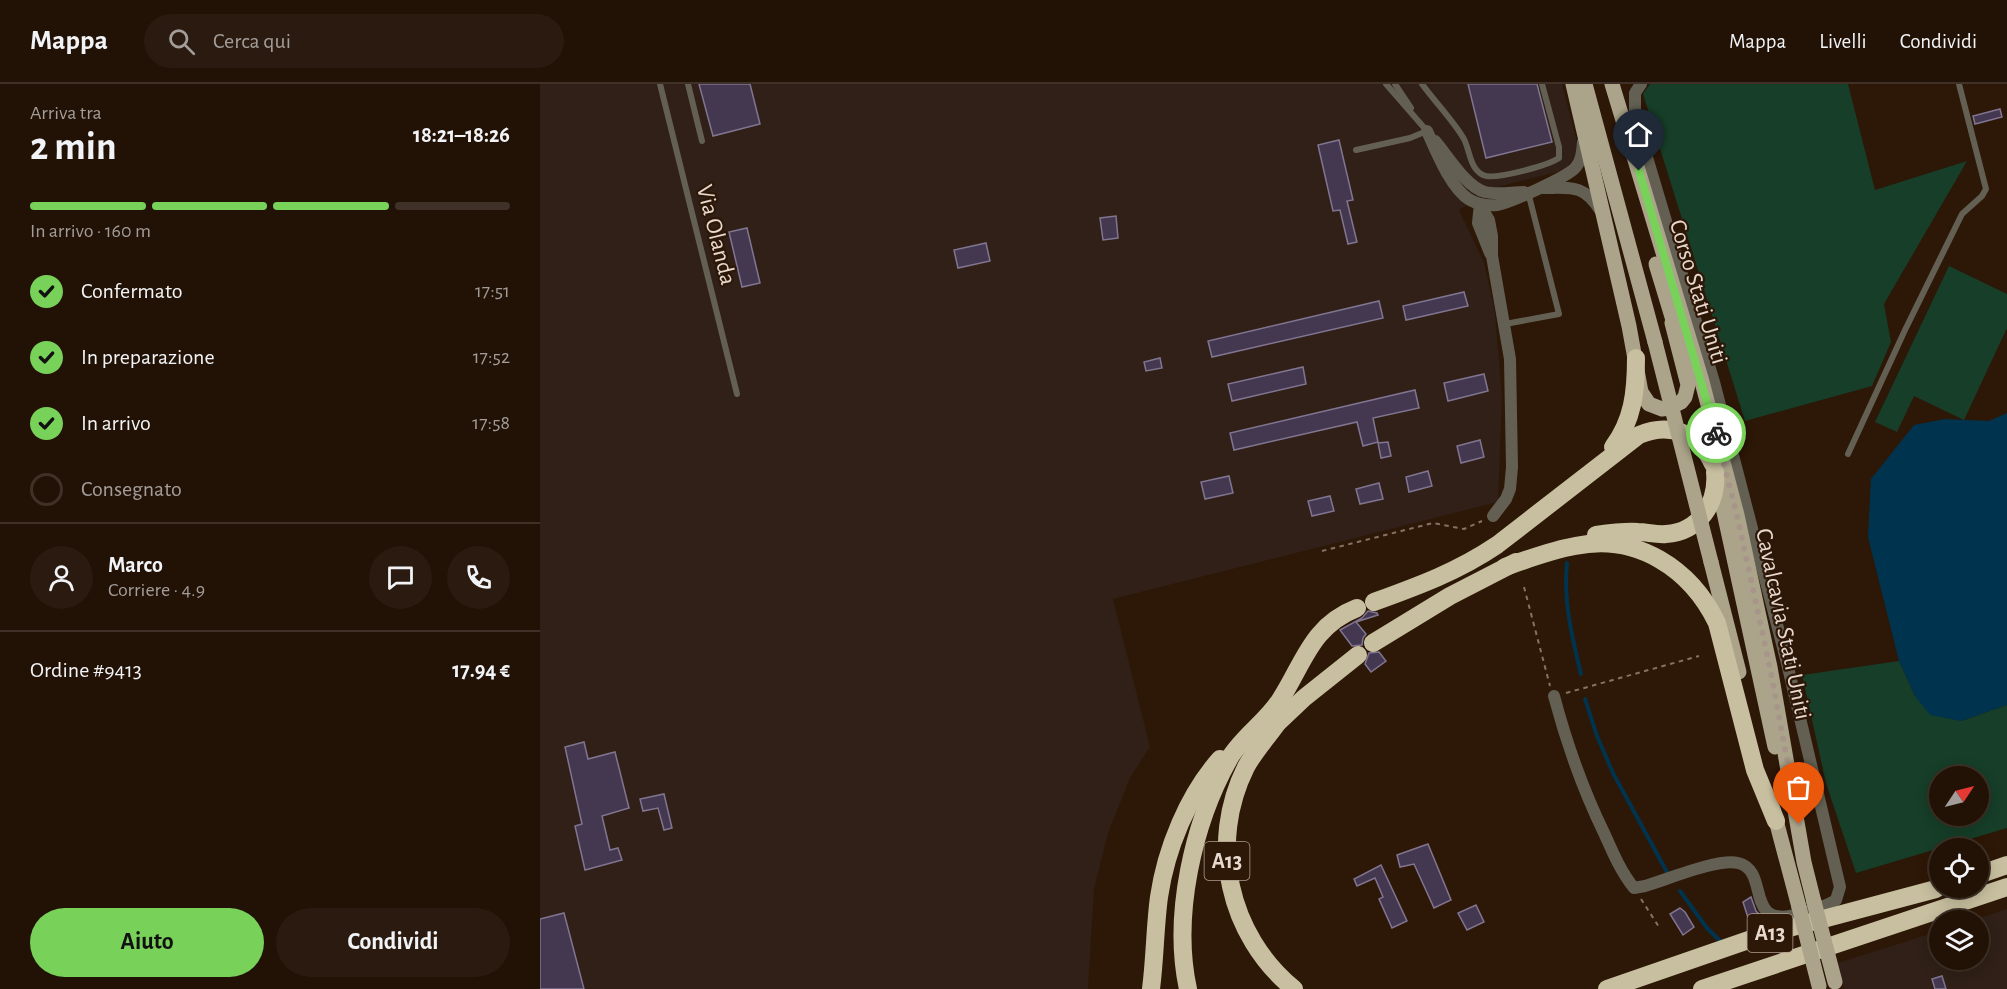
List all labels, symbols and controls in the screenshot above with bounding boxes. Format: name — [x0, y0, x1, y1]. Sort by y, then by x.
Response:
search box — [144, 14, 564, 68]
icon: search — [165, 25, 198, 58]
text: Mappa — [30, 27, 108, 55]
text: Cerca qui — [213, 30, 291, 52]
text: Mappa — [1729, 31, 1786, 52]
text: Livelli — [1819, 31, 1867, 52]
text: Condividi — [1900, 31, 1977, 52]
text: Arriva tra — [30, 103, 102, 123]
pin — [1613, 109, 1664, 171]
icon: home — [1622, 118, 1655, 151]
text: 18:21–18:26 — [413, 124, 510, 146]
text: 2 min — [30, 128, 117, 167]
street label: Via Olanda — [692, 182, 740, 288]
street label: Corso Stati Uniti — [1665, 217, 1731, 367]
text: In arrivo · 160 m — [30, 221, 151, 241]
icon: check — [30, 275, 63, 308]
text: Confermato — [81, 280, 183, 302]
text: 17:51 — [475, 281, 510, 301]
icon: check — [30, 341, 63, 374]
text: In preparazione — [81, 346, 215, 368]
text: 17:52 — [473, 347, 510, 367]
courier — [1686, 403, 1746, 463]
icon: check — [30, 407, 63, 440]
text: In arrivo — [81, 412, 151, 434]
text: 17:58 — [472, 413, 510, 433]
icon: bike — [1700, 417, 1733, 450]
text: Consegnato — [81, 478, 182, 500]
street label: Cavalcavia Stati Uniti — [1751, 526, 1815, 722]
button: person — [30, 546, 93, 609]
button: chat — [369, 546, 432, 609]
button: phone — [447, 546, 510, 609]
text: Marco — [108, 554, 163, 576]
text: Corriere · 4.9 — [108, 580, 205, 600]
text: Ordine #9413 — [30, 659, 142, 681]
text: 17.94 € — [452, 659, 510, 681]
pin — [1773, 762, 1824, 824]
north arrow — [1929, 766, 1989, 826]
map controls — [1929, 766, 1989, 970]
icon: bag — [1782, 771, 1815, 804]
button: locate — [1929, 838, 1989, 898]
road number: A13 — [1204, 842, 1250, 880]
button: Aiuto — [30, 908, 264, 977]
button: Condividi — [276, 908, 510, 977]
button: layers — [1929, 910, 1989, 970]
road number: A13 — [1748, 914, 1792, 952]

